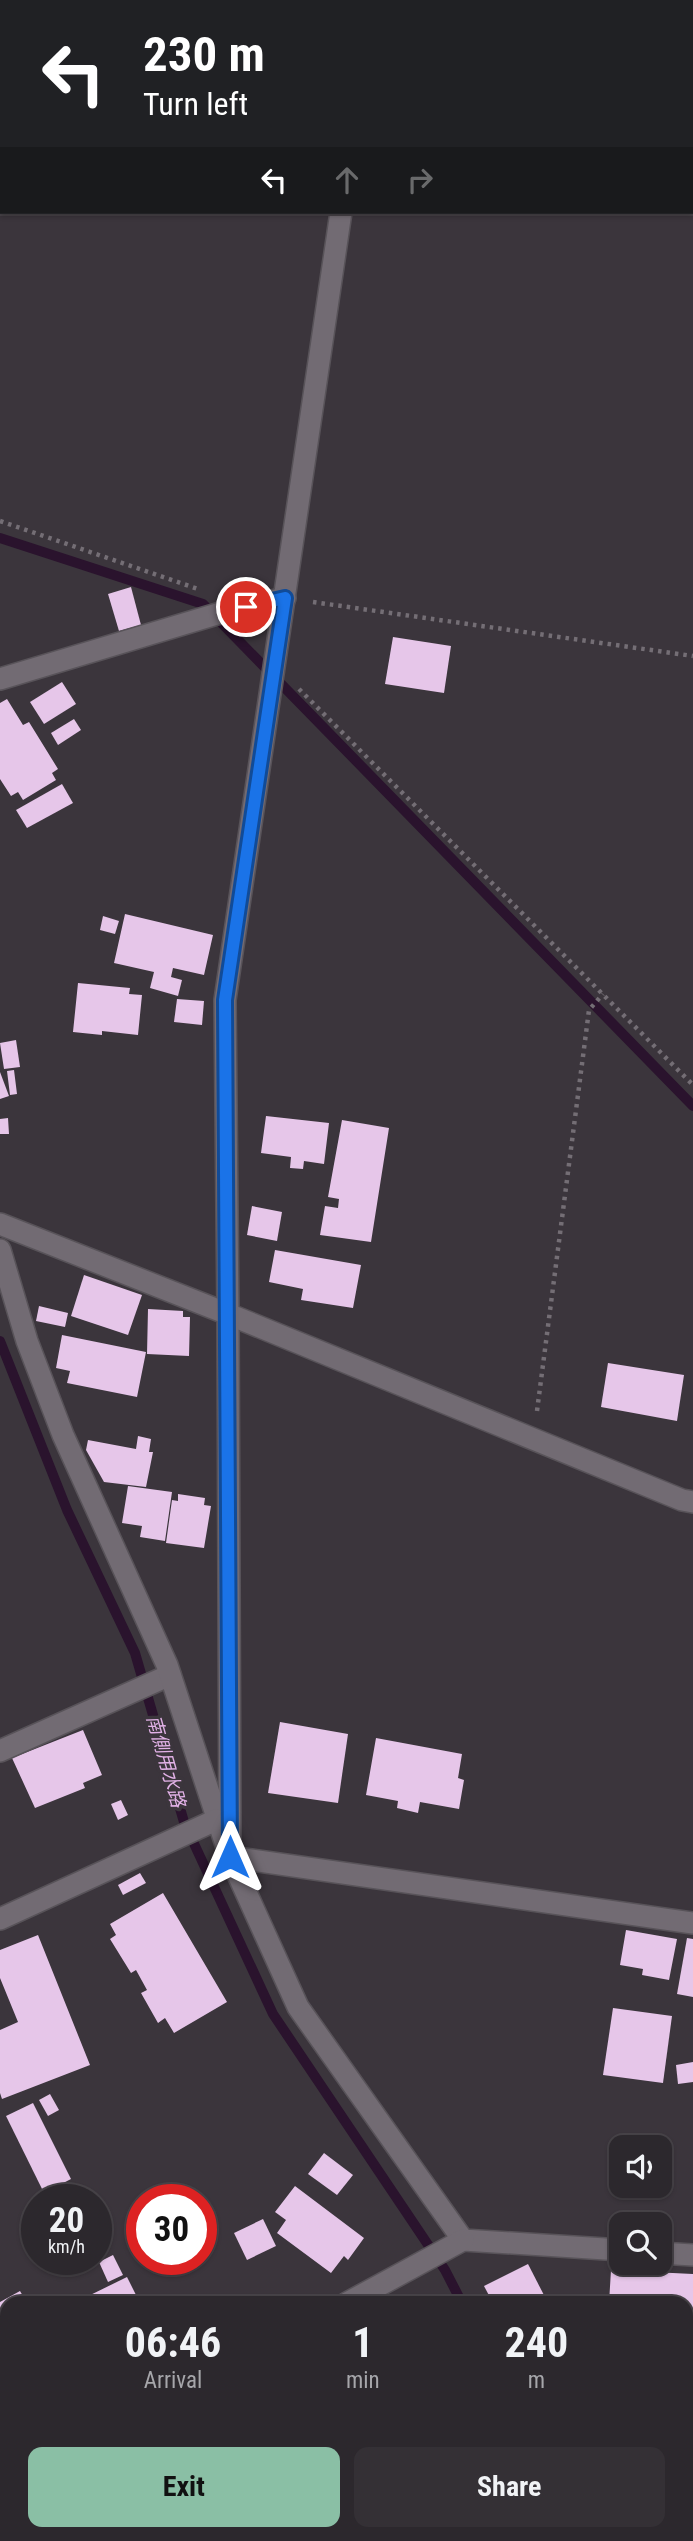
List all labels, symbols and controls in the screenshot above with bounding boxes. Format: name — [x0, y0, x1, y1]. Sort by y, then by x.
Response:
text: 230 m — [143, 26, 265, 83]
icon: left — [28, 28, 119, 119]
text: Turn left — [143, 85, 248, 123]
icon: left — [255, 161, 293, 199]
icon: ahead — [328, 161, 366, 199]
icon: right — [401, 161, 439, 199]
pin — [216, 577, 276, 637]
icon: arrive — [227, 588, 265, 626]
water label: 南側用水路 — [142, 1712, 191, 1812]
position arrow — [193, 1820, 267, 1894]
map controls — [609, 2135, 672, 2275]
button: sound — [609, 2135, 672, 2198]
speed limit sign: 30 — [126, 2184, 217, 2275]
text: 20 — [49, 2200, 84, 2241]
button: search — [609, 2212, 672, 2275]
text: km/h — [48, 2236, 85, 2257]
text: 06:46 — [125, 2318, 221, 2367]
text: 1 — [352, 2318, 373, 2367]
text: 240 — [504, 2318, 568, 2367]
text: Arrival — [144, 2367, 202, 2394]
text: min — [346, 2367, 380, 2394]
text: m — [528, 2367, 545, 2394]
button: Exit — [28, 2447, 340, 2527]
button: Share — [354, 2447, 665, 2527]

